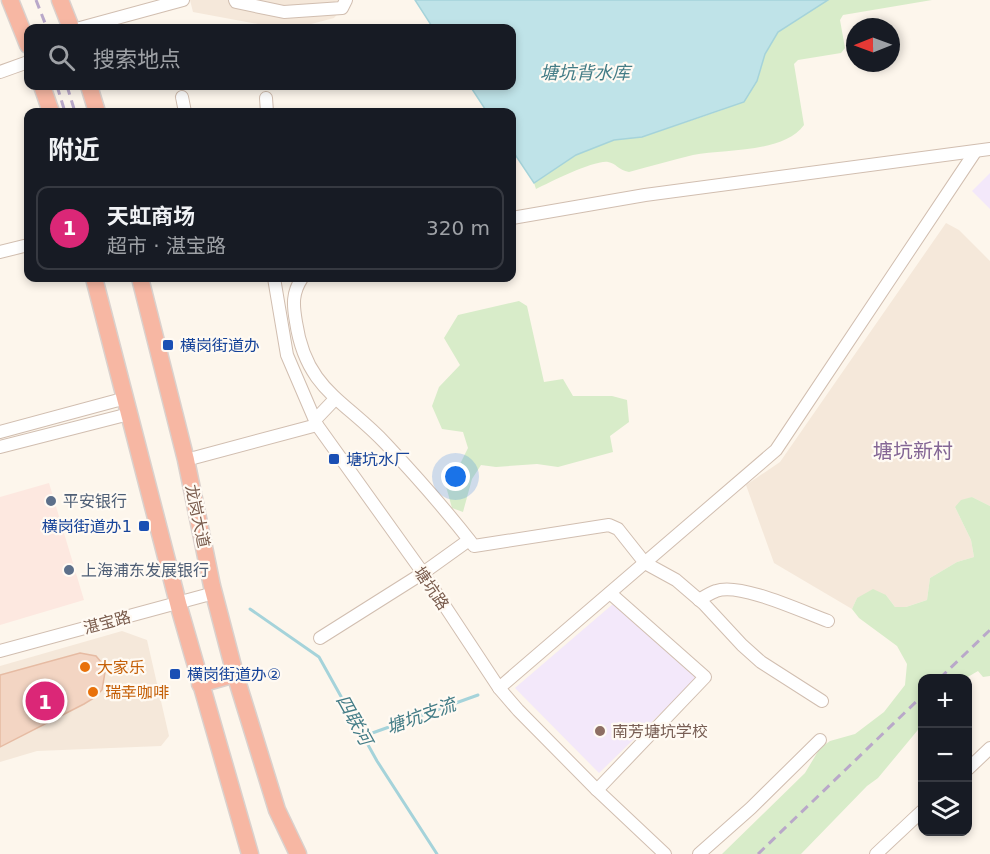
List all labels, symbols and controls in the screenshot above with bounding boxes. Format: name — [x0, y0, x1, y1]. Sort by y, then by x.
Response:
north arrow — [846, 18, 900, 72]
search box — [24, 24, 516, 90]
icon: search — [45, 41, 78, 74]
text: 搜索地点 — [93, 47, 181, 72]
water label: 塘坑背水库 — [540, 62, 633, 83]
text: 附近 — [48, 135, 100, 165]
text: 天虹商场 — [107, 204, 195, 229]
text: 1 — [63, 216, 76, 240]
text: 320 m — [426, 216, 490, 240]
text: 超市 · 湛宝路 — [107, 234, 226, 258]
place label: 横岗街道办 — [180, 336, 260, 355]
marker: 横岗街道办 — [161, 338, 175, 352]
district label: 塘坑新村 — [873, 439, 953, 463]
place label: 塘坑水厂 — [346, 450, 410, 469]
marker: 塘坑水厂 — [327, 452, 341, 466]
your location — [441, 462, 470, 491]
street label: 龙岗大道 — [182, 483, 213, 549]
place label: 平安银行 — [63, 492, 127, 511]
marker: 平安银行 — [44, 494, 58, 508]
place label: 横岗街道办1 — [42, 517, 132, 536]
marker: 横岗街道办1 — [137, 519, 151, 533]
place label: 上海浦东发展银行 — [81, 561, 209, 580]
marker: 上海浦东发展银行 — [62, 563, 76, 577]
street label: 塘坑路 — [410, 563, 453, 613]
street label: 湛宝路 — [81, 607, 133, 638]
place label: 大家乐 — [97, 658, 145, 677]
marker: 大家乐 — [78, 660, 92, 674]
place label: 横岗街道办② — [187, 665, 281, 684]
marker: 横岗街道办② — [168, 667, 182, 681]
map controls — [918, 674, 972, 836]
button: + — [918, 674, 972, 728]
pin: 1 — [26, 678, 64, 724]
place label: 瑞幸咖啡 — [105, 683, 169, 702]
marker: 瑞幸咖啡 — [86, 685, 100, 699]
water label: 四联河 — [332, 691, 378, 751]
water label: 塘坑支流 — [383, 692, 461, 738]
place label: 南芳塘坑学校 — [612, 722, 708, 741]
marker: 南芳塘坑学校 — [593, 724, 607, 738]
button: − — [918, 728, 972, 782]
button: layers — [918, 782, 972, 836]

